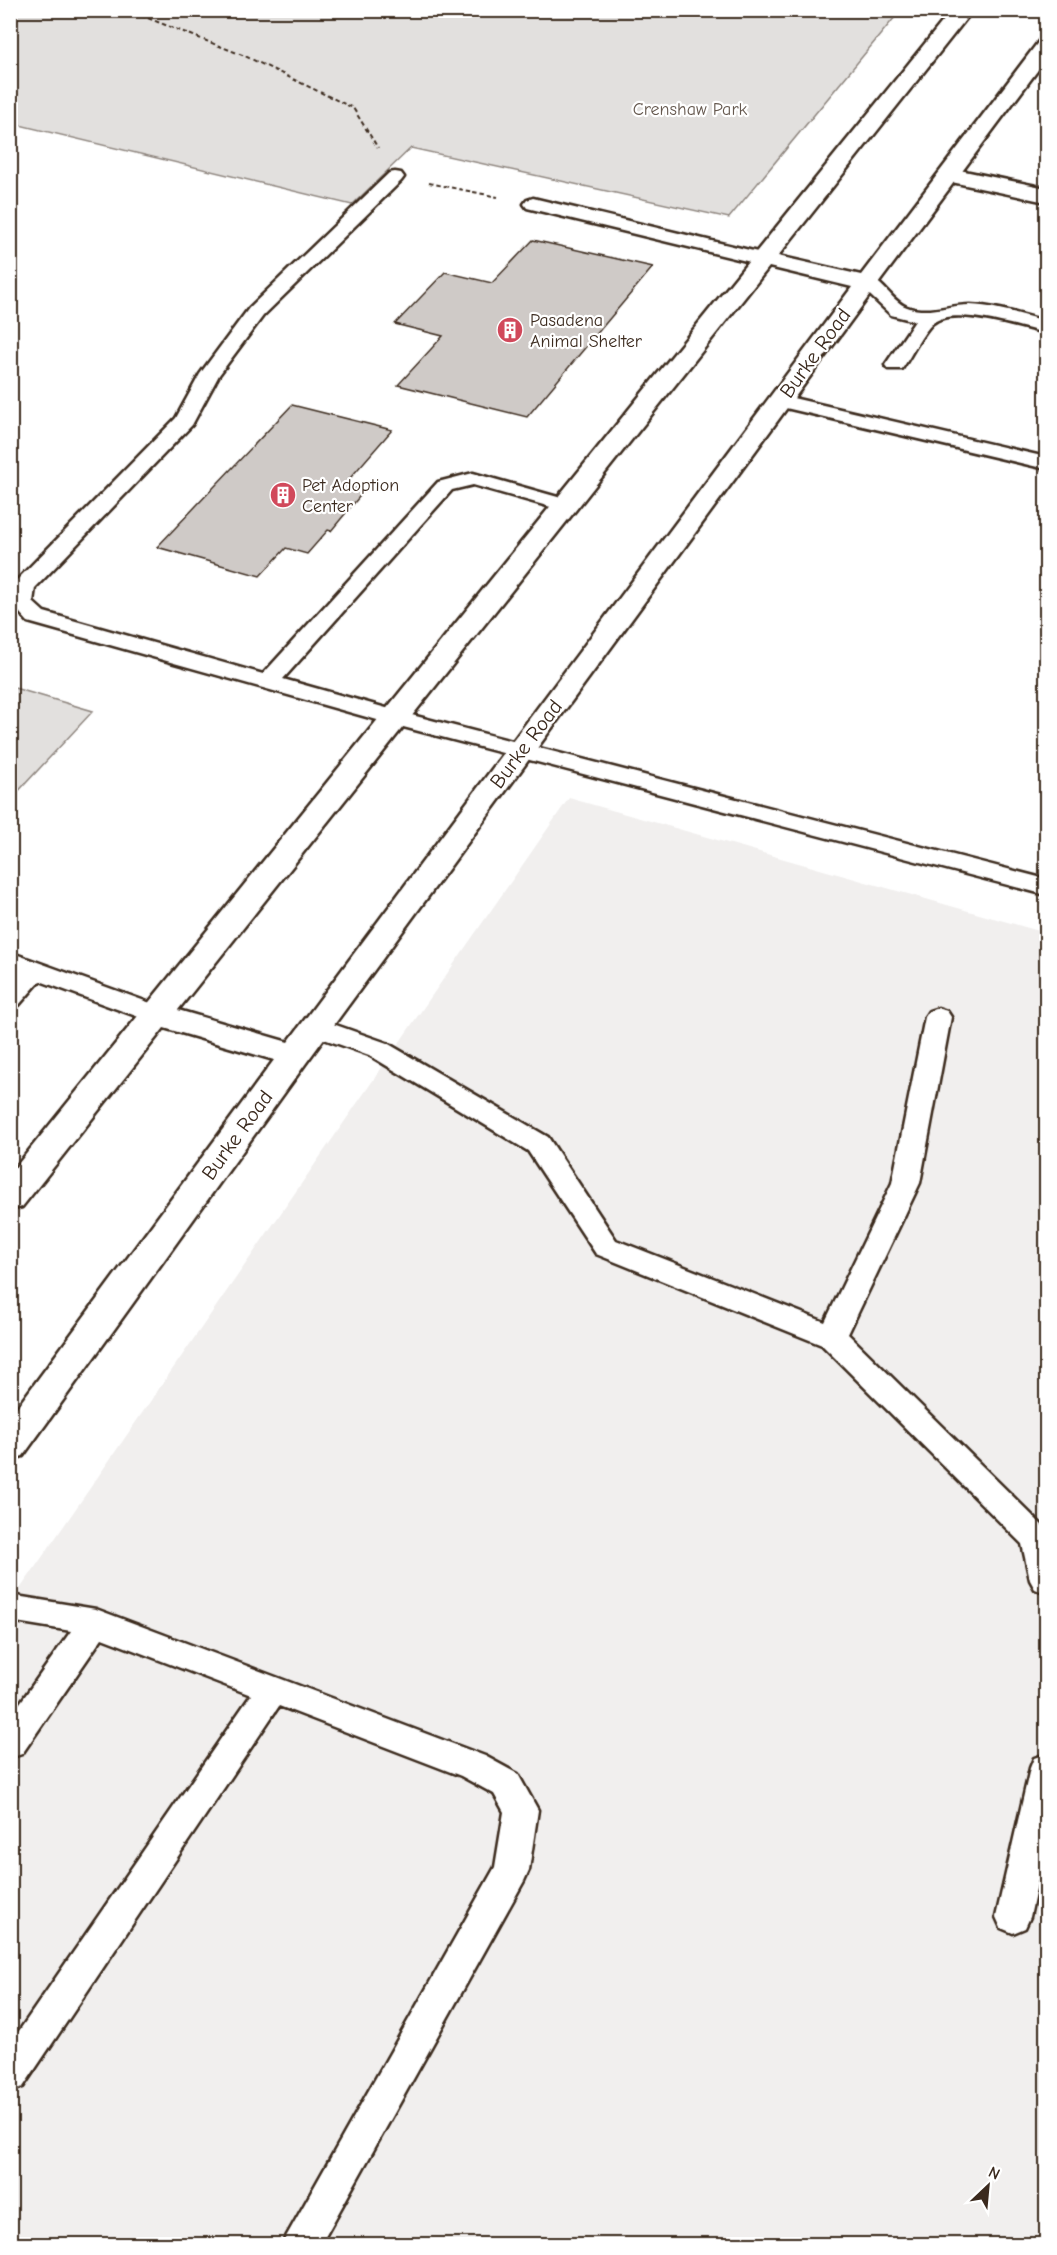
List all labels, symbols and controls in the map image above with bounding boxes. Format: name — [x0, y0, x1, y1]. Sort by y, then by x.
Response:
park label: Crenshaw Park — [633, 99, 748, 120]
street label: Burke Road — [775, 304, 855, 402]
place label: Pasadena Animal Shelter — [530, 310, 643, 352]
building icon: Pasadena Animal Shelter — [495, 315, 525, 345]
place label: Pet Adoption Center — [302, 475, 399, 517]
building icon: Pet Adoption Center — [268, 480, 298, 510]
street label: Burke Road — [485, 695, 567, 793]
street label: Burke Road — [197, 1086, 277, 1184]
north arrow — [958, 2156, 1018, 2216]
text: N — [986, 2163, 1003, 2184]

